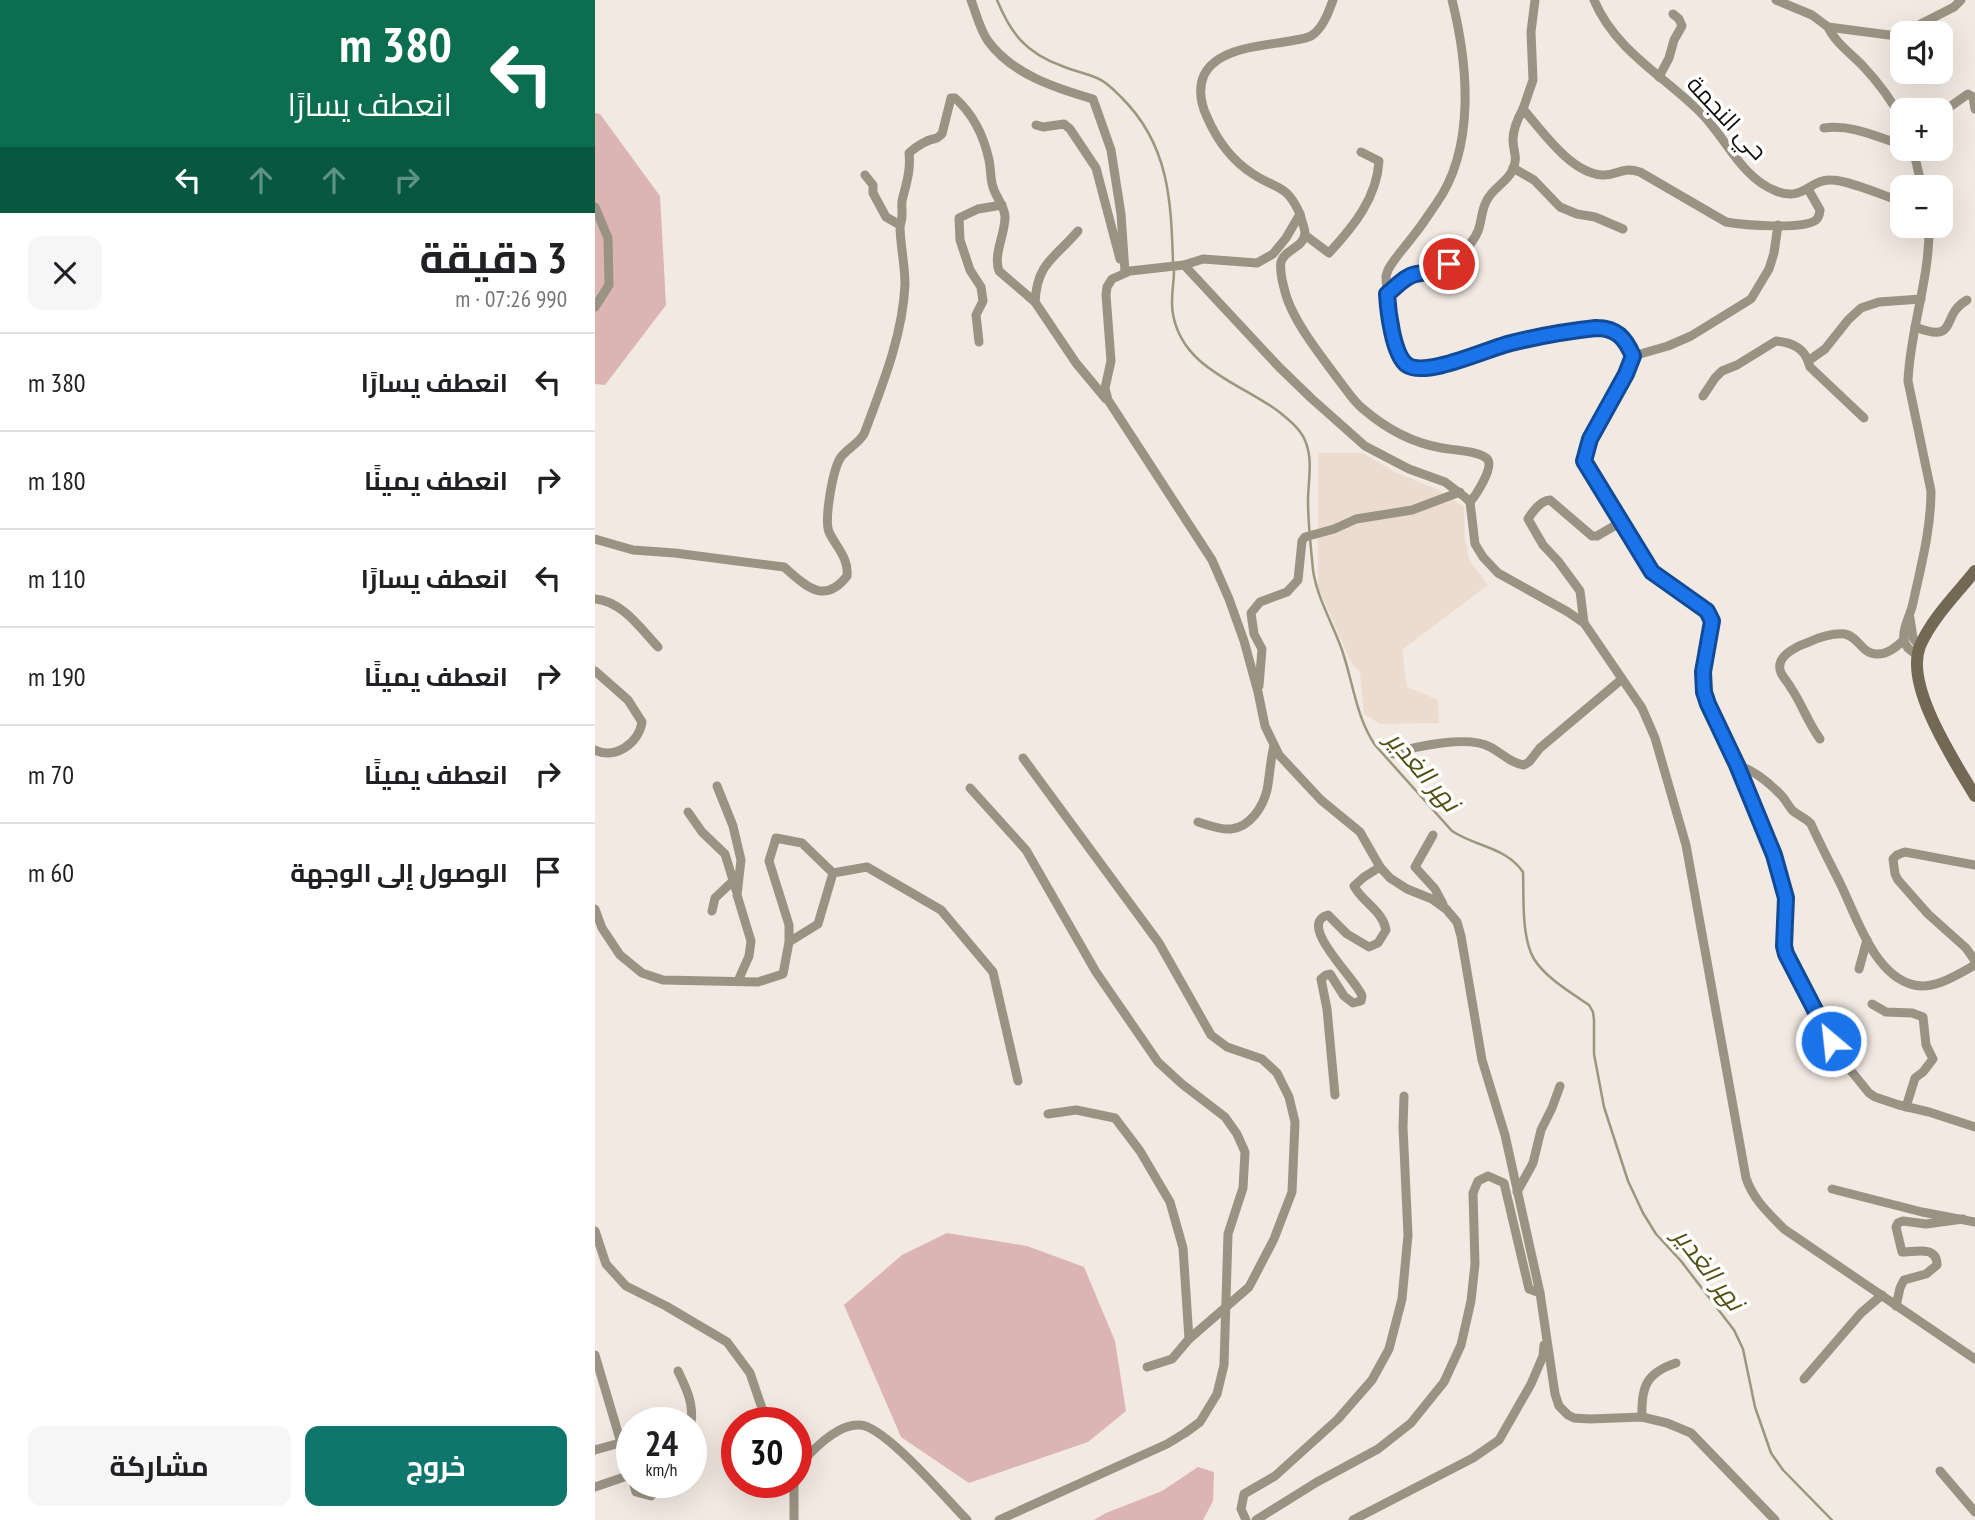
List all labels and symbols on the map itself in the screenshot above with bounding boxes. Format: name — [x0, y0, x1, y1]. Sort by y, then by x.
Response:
street label: حي النجمة — [1678, 69, 1774, 169]
pin — [1419, 234, 1479, 294]
water label: نهر الغدير — [1377, 721, 1470, 820]
position arrow — [1794, 1004, 1868, 1078]
water label: نهر الغدير — [1665, 1218, 1754, 1319]
speed limit sign: 30 — [721, 1407, 812, 1498]

